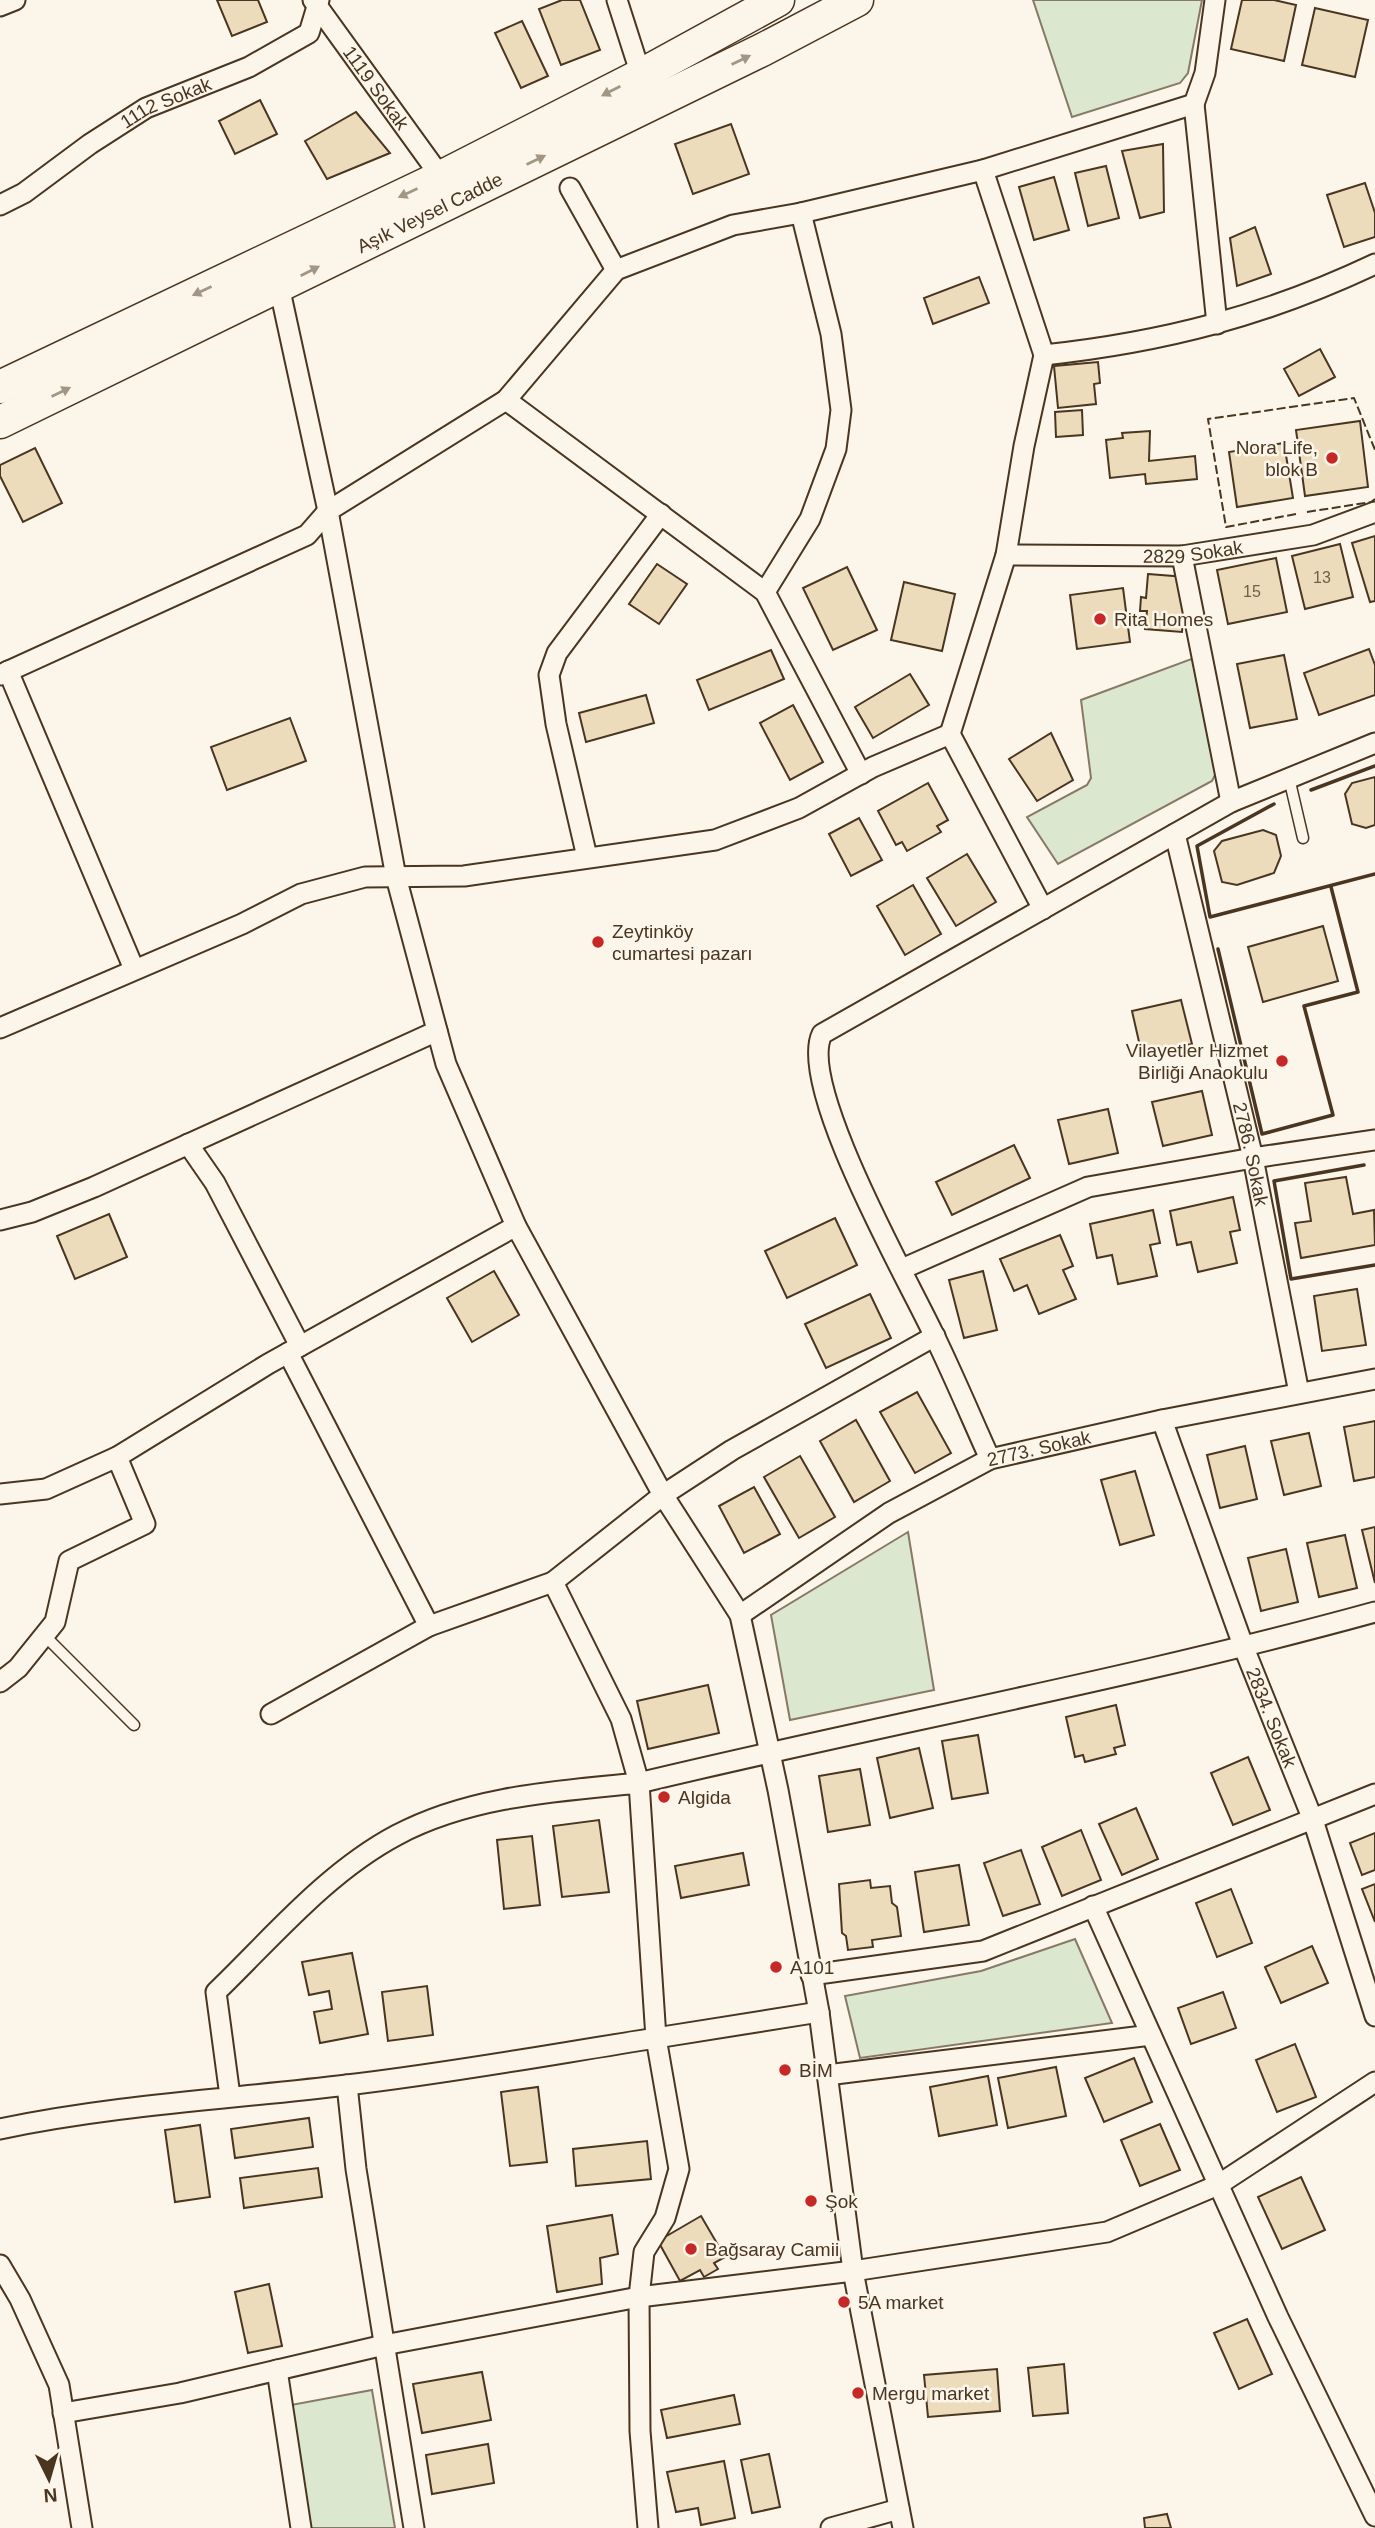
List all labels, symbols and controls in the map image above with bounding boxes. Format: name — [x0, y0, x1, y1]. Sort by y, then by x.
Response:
street label: 1119 Sokak — [339, 42, 413, 134]
one-way arrow — [731, 55, 751, 66]
street label: 1112 Sokak — [117, 73, 215, 133]
one-way arrow — [601, 85, 621, 96]
one-way arrow — [526, 154, 546, 165]
street label: Aşık Veysel Cadde — [353, 168, 506, 257]
one-way arrow — [397, 188, 418, 199]
one-way arrow — [300, 265, 320, 276]
one-way arrow — [192, 285, 212, 296]
one-way arrow — [51, 386, 71, 398]
place label: Nora Life, blok B — [1236, 437, 1318, 480]
marker: Nora Life, blok B — [1324, 450, 1340, 466]
street label: 2829 Sokak — [1143, 536, 1245, 567]
house number: 13 — [1313, 569, 1331, 586]
house number: 15 — [1243, 583, 1261, 600]
place label: Rita Homes — [1114, 609, 1213, 630]
marker: Rita Homes — [1092, 611, 1108, 627]
place label: Zeytinköy cumartesi pazarı — [612, 921, 752, 964]
marker: Zeytinköy cumartesi pazarı — [590, 934, 606, 950]
place label: Vilayetler Hizmet Birliği Anaokulu — [1126, 1040, 1269, 1083]
marker: Vilayetler Hizmet Birliği Anaokulu — [1274, 1053, 1290, 1069]
street label: 2786. Sokak — [1229, 1100, 1272, 1208]
street label: 2773. Sokak — [985, 1426, 1093, 1470]
street label: 2834. Sokak — [1242, 1665, 1301, 1771]
place label: Algida — [678, 1787, 731, 1808]
marker: Algida — [656, 1789, 672, 1805]
place label: A101 — [790, 1957, 834, 1978]
marker: A101 — [768, 1959, 784, 1975]
place label: BİM — [799, 2060, 833, 2081]
marker: BİM — [777, 2062, 793, 2078]
place label: Şok — [825, 2191, 858, 2212]
marker: Şok — [803, 2193, 819, 2209]
place label: Bağsaray Camii — [705, 2239, 839, 2260]
marker: Bağsaray Camii — [683, 2241, 699, 2257]
place label: 5A market — [858, 2292, 944, 2313]
marker: 5A market — [836, 2294, 852, 2310]
place label: Mergu market — [872, 2383, 990, 2404]
marker: Mergu market — [850, 2385, 866, 2401]
north arrow — [14, 2444, 84, 2514]
text: N — [43, 2484, 58, 2506]

